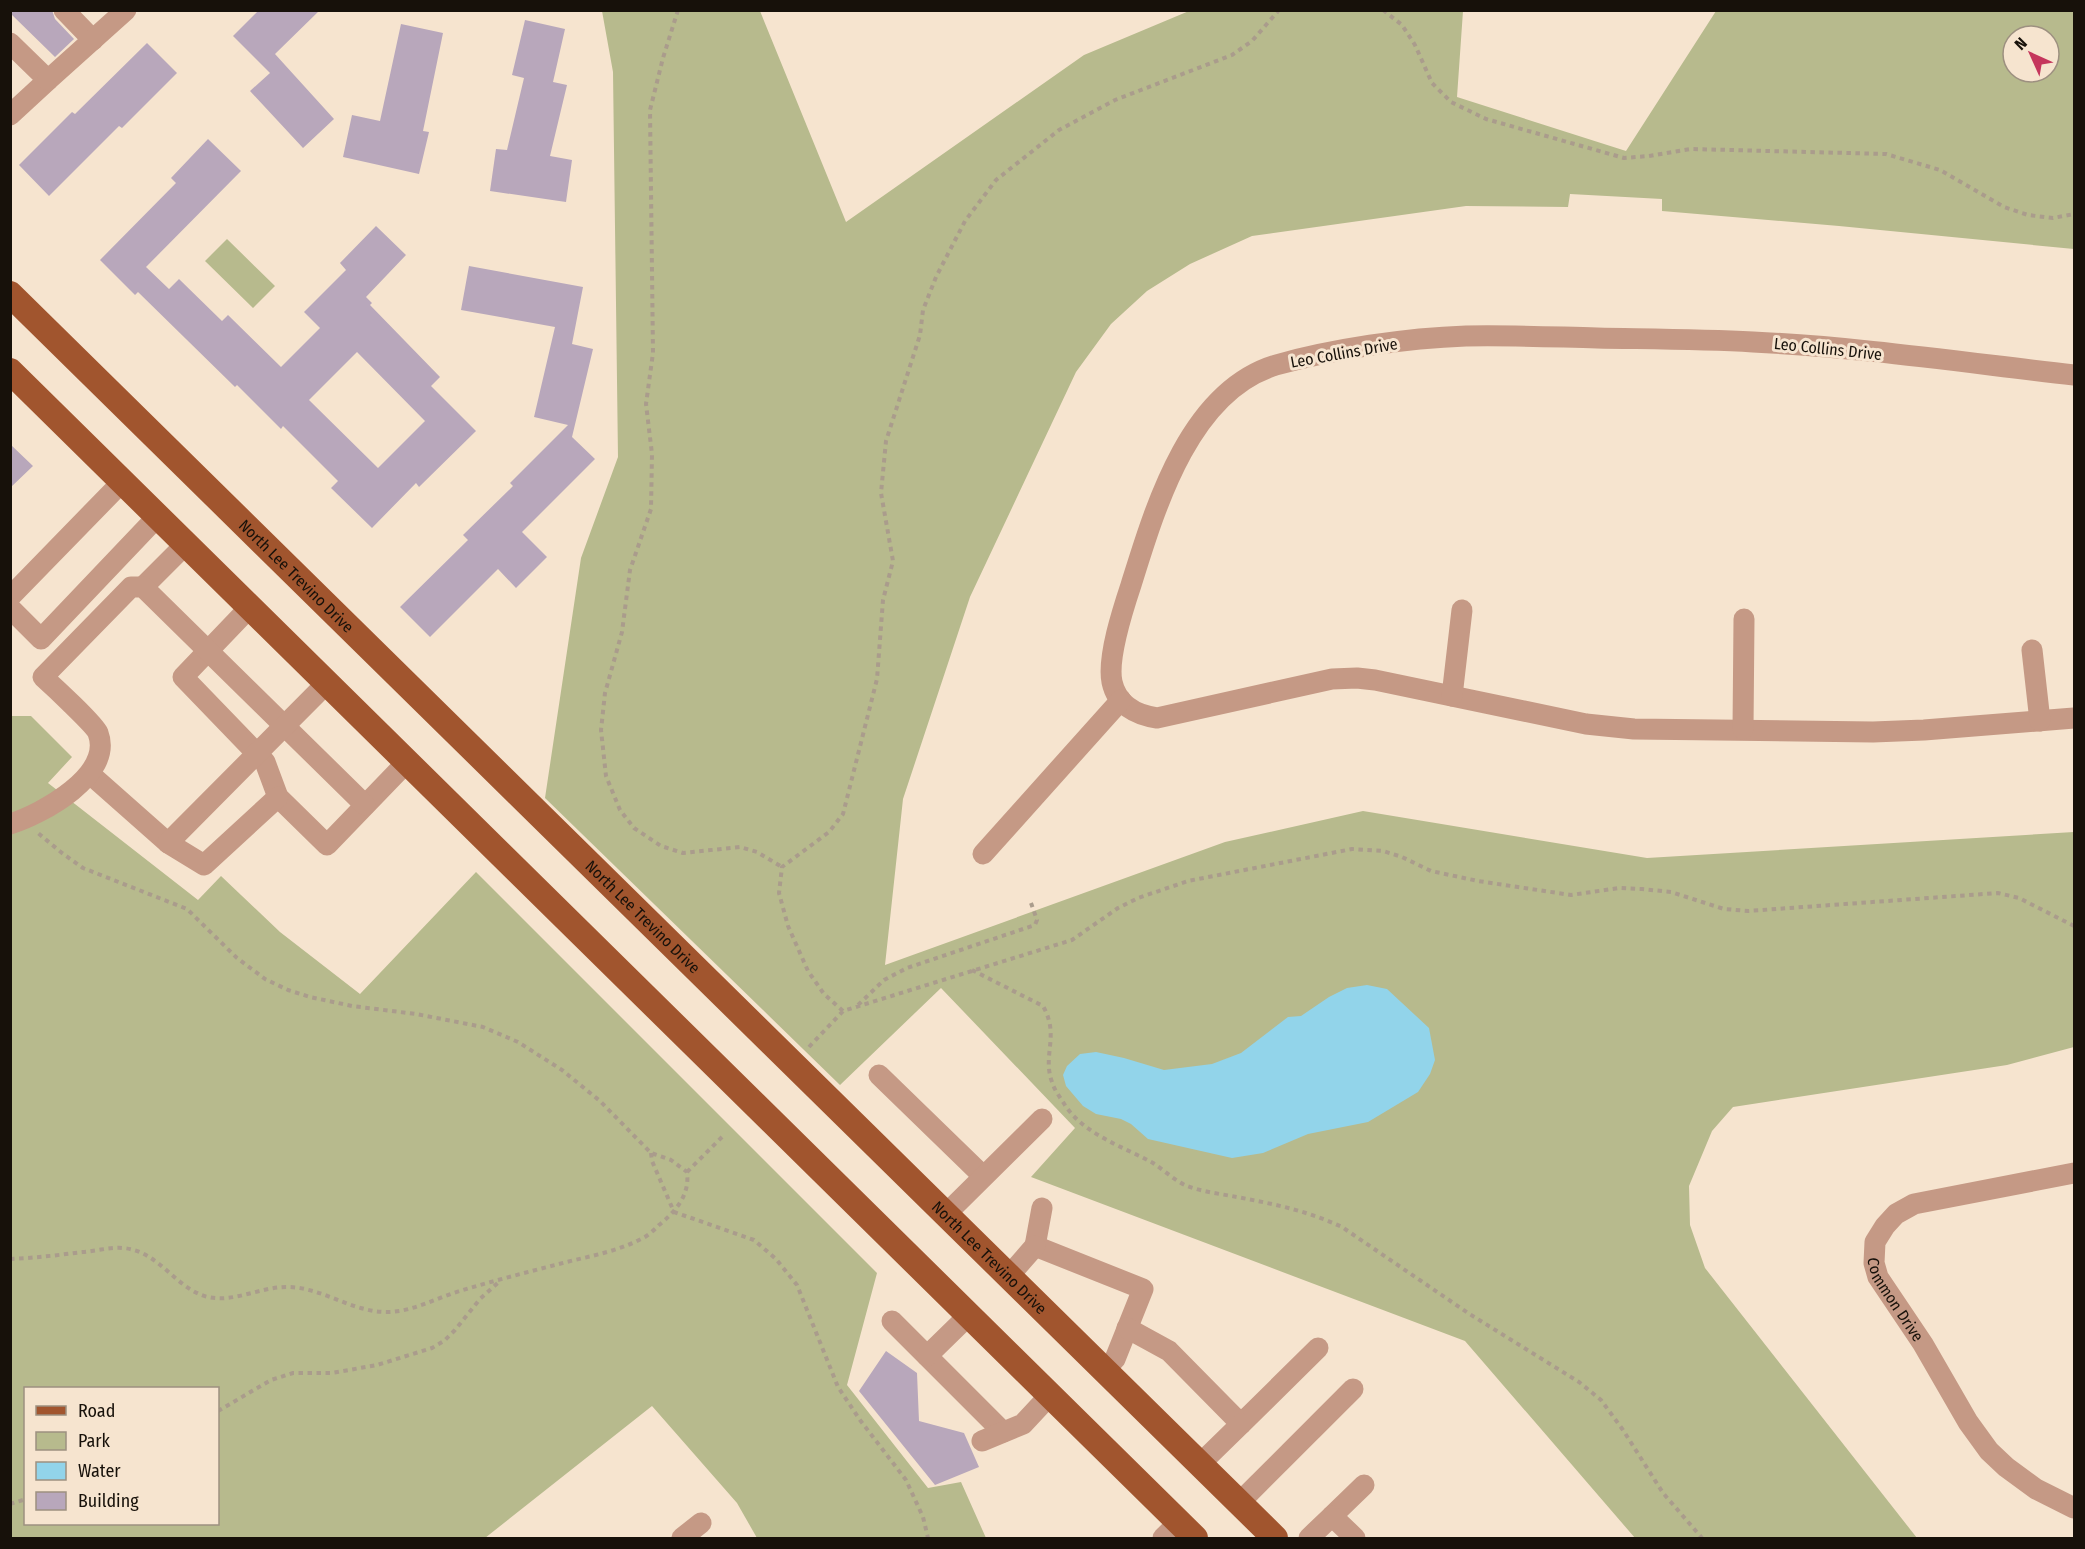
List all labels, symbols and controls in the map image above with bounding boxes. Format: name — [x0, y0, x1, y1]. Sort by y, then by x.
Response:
north arrow — [2001, 24, 2061, 84]
text: N — [2011, 34, 2031, 54]
street label: Leo Collins Drive — [1289, 334, 1399, 372]
street label: Leo Collins Drive — [1773, 334, 1883, 364]
street label: North Lee Trevino Drive — [235, 515, 358, 636]
street label: North Lee Trevino Drive — [582, 856, 704, 977]
street label: North Lee Trevino Drive — [928, 1197, 1051, 1318]
street label: Common Drive — [1864, 1257, 1928, 1345]
legend — [24, 1387, 219, 1525]
text: Road — [78, 1400, 115, 1422]
text: Park — [78, 1430, 111, 1452]
text: Water — [78, 1460, 121, 1482]
text: Building — [78, 1490, 139, 1512]

